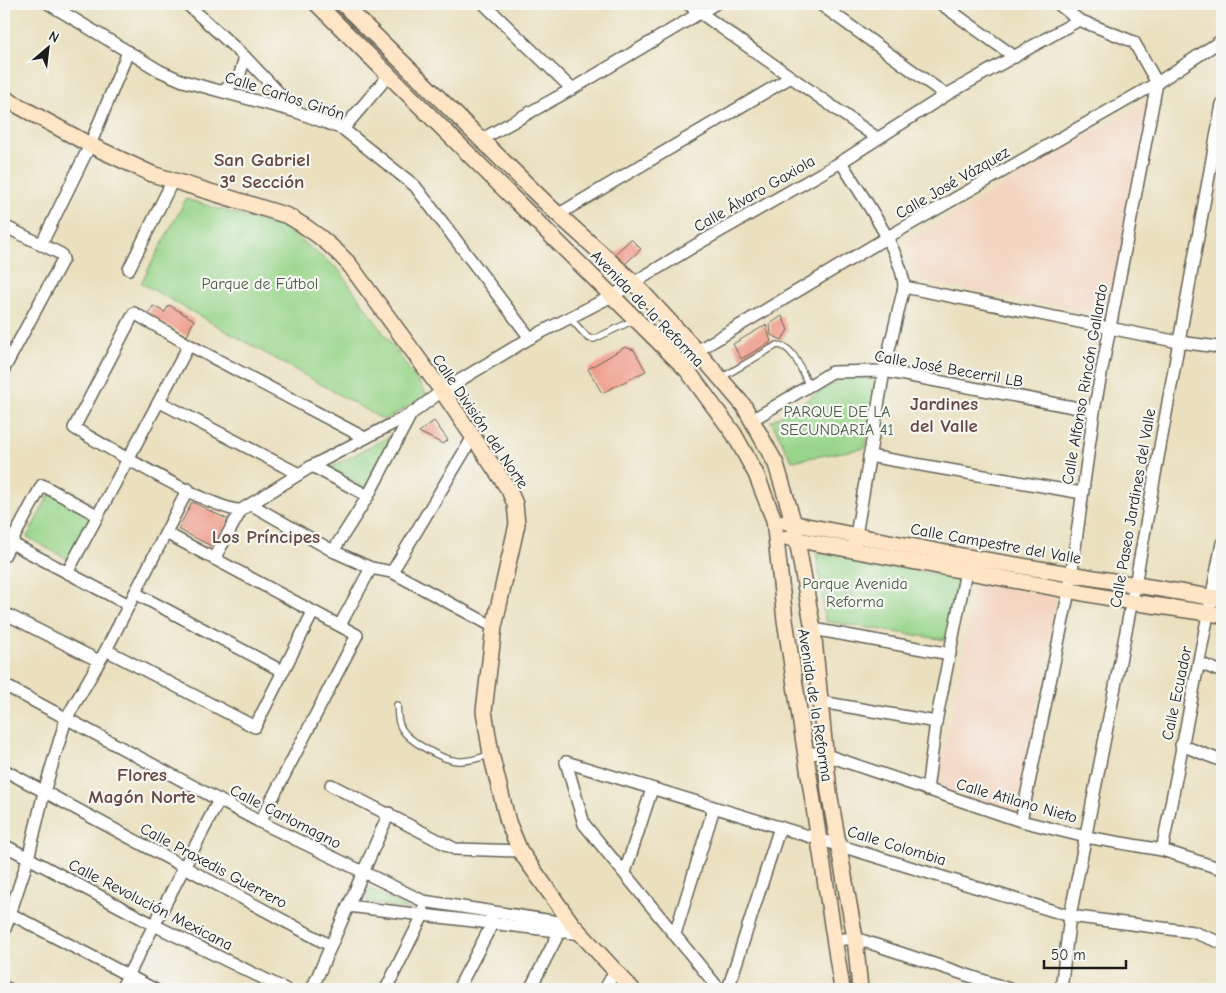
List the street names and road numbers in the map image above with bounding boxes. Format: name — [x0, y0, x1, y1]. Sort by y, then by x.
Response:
street label: Calle Carlos Girón — [222, 68, 347, 124]
street label: Calle José Vázquez — [892, 143, 1013, 223]
street label: Calle Álvaro Gaxiola — [690, 151, 818, 236]
street label: Avenida de la Reforma — [587, 247, 708, 371]
street label: Calle Alfonso Rincón Gallardo — [1058, 282, 1112, 486]
street label: Calle José Becerril LB — [873, 347, 1025, 391]
street label: Calle División del Norte — [428, 351, 532, 492]
street label: Calle Paseo Jardines del Valle — [1107, 407, 1159, 609]
street label: Calle Campestre del Valle — [909, 520, 1083, 568]
street label: Avenida de la Reforma — [794, 627, 836, 783]
street label: Calle Ecuador — [1158, 644, 1196, 742]
street label: Calle Atilano Nieto — [954, 775, 1079, 827]
street label: Calle Carlomagno — [227, 781, 344, 853]
street label: Calle Praxedis Guerrero — [137, 820, 290, 912]
street label: Calle Colombia — [845, 822, 948, 870]
street label: Calle Revolución Mexicana — [65, 856, 236, 954]

